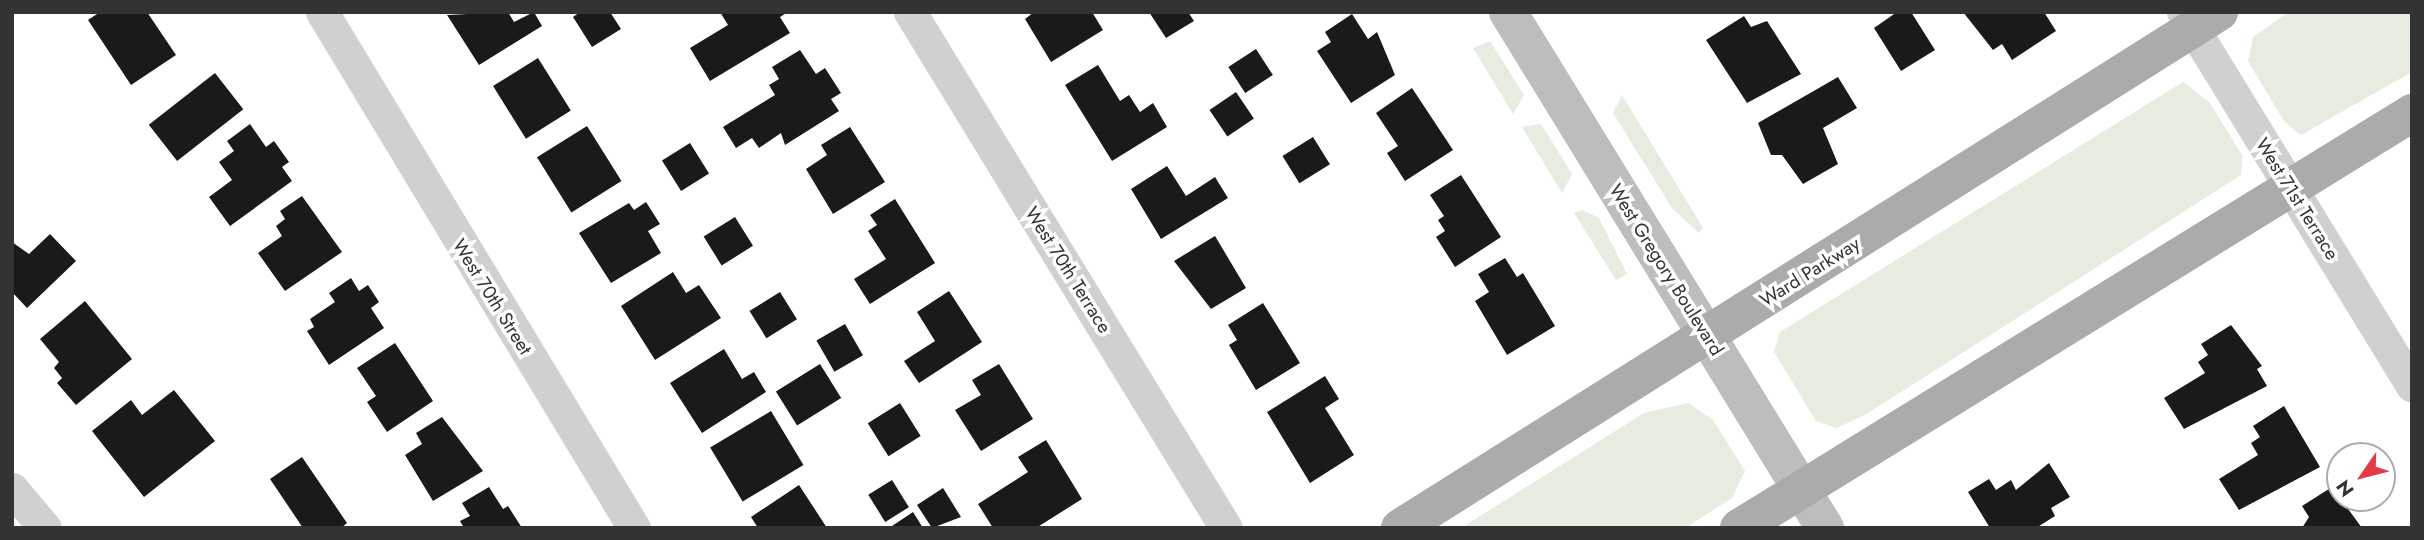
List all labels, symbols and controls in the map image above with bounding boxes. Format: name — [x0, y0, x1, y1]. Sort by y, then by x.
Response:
street label: West 71st Terrace — [2250, 134, 2344, 264]
street label: West Gregory Boulevard — [1604, 180, 1728, 360]
street label: West 70th Terrace — [1020, 203, 1116, 337]
street label: Ward Parkway — [1756, 232, 1864, 312]
street label: West 70th Street — [447, 235, 537, 359]
north arrow — [2326, 442, 2396, 512]
text: N — [2330, 474, 2360, 502]

